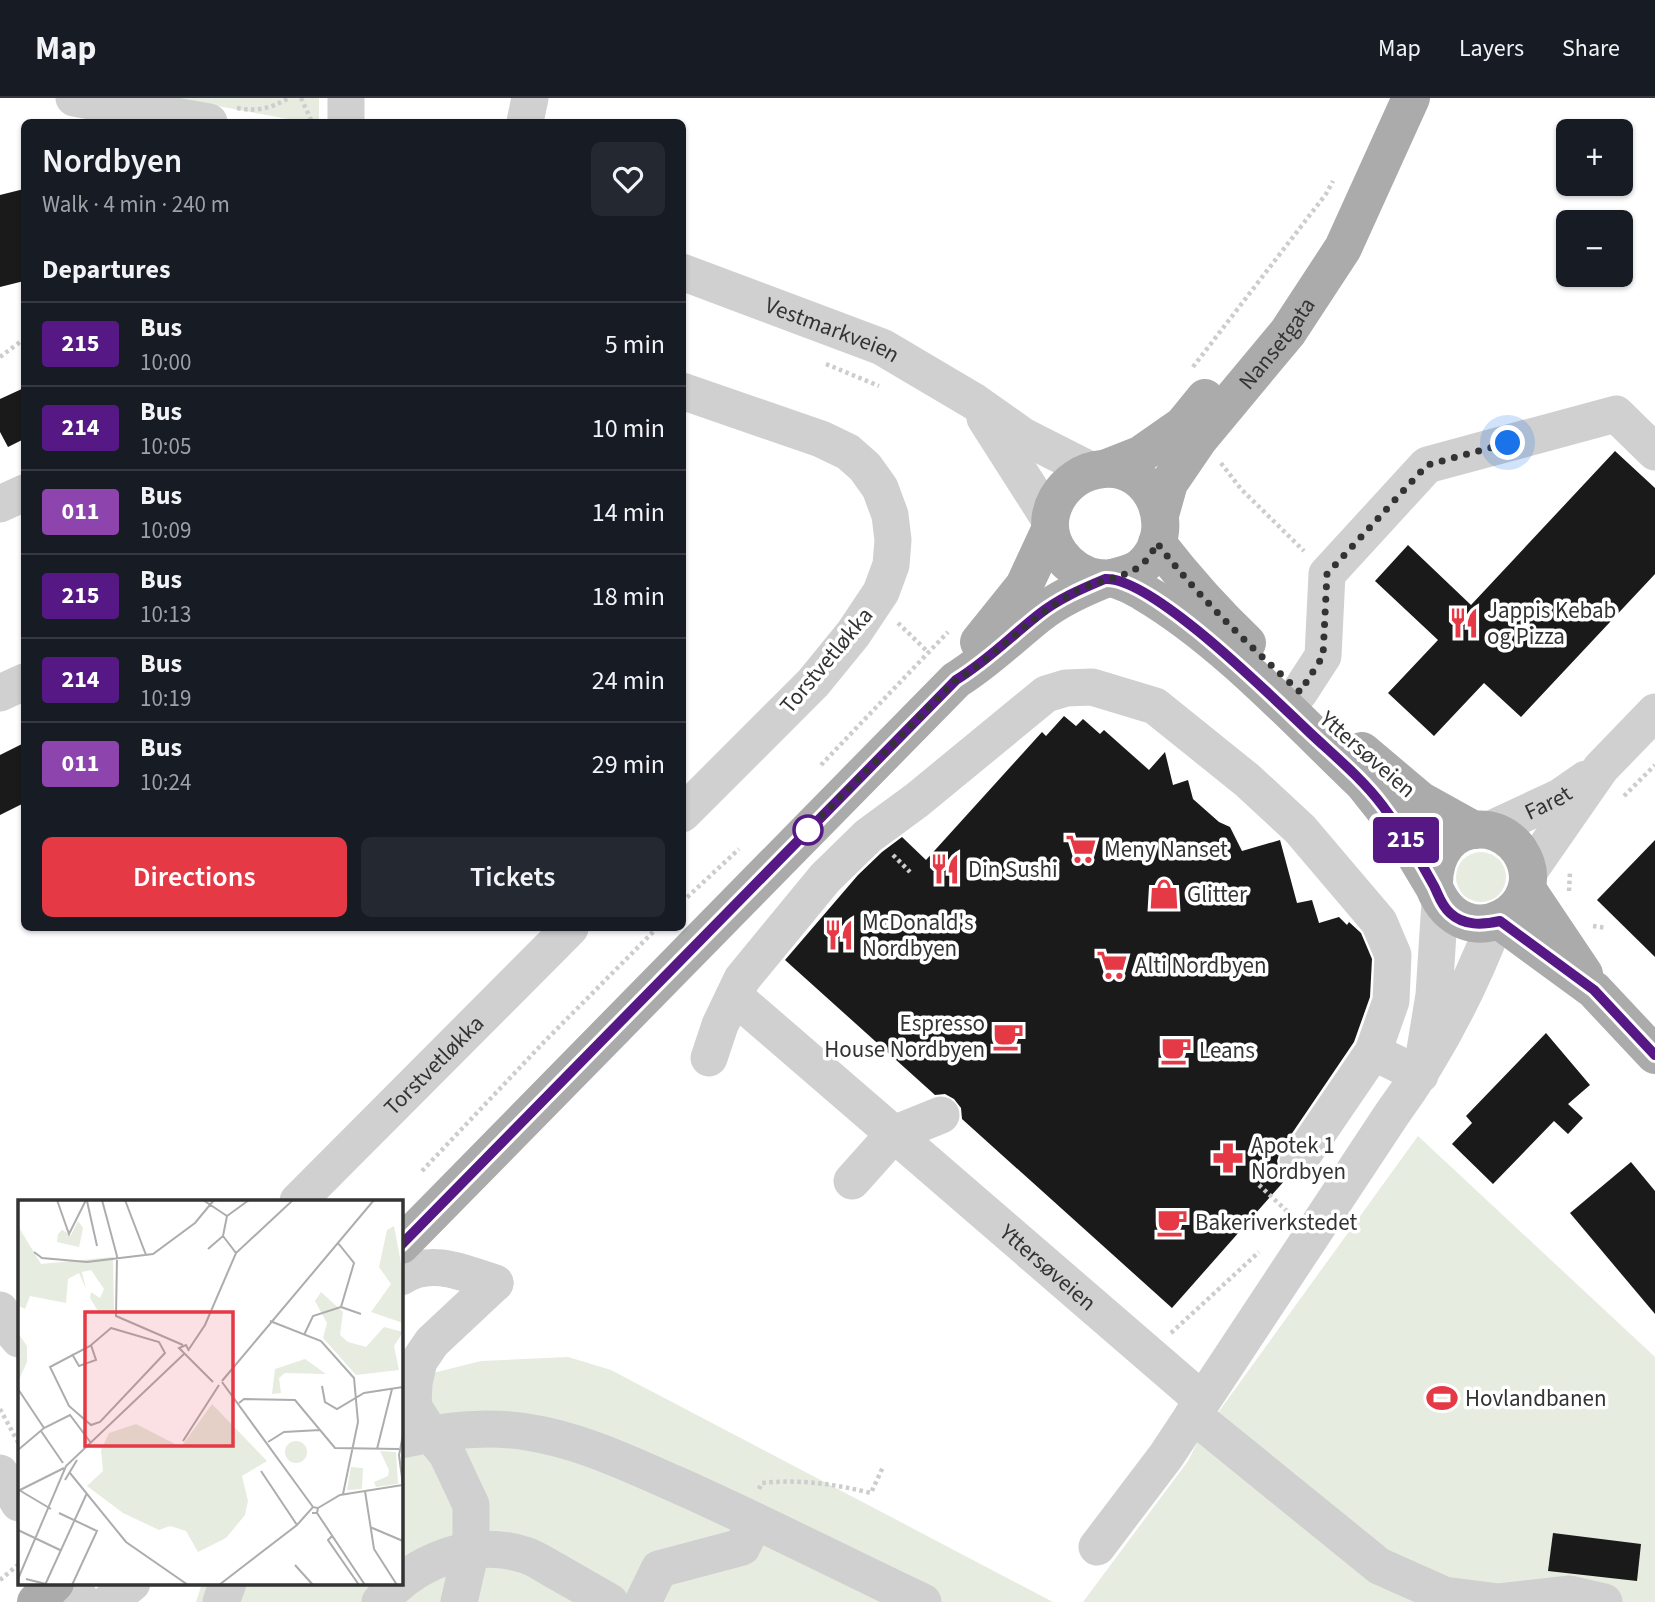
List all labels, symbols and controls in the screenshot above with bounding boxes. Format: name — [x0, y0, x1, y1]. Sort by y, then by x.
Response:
text: Map — [35, 25, 96, 72]
text: Map — [1378, 31, 1421, 66]
text: Layers — [1459, 31, 1524, 66]
text: Share — [1562, 31, 1620, 66]
map controls — [1556, 119, 1633, 287]
button: + — [1556, 119, 1633, 196]
text: Nordbyen — [42, 138, 182, 185]
button: heart — [591, 142, 665, 216]
text: Walk · 4 min · 240 m — [42, 188, 230, 221]
button: − — [1556, 210, 1633, 287]
text: Departures — [42, 251, 170, 288]
street label: Vestmarkveien — [760, 289, 906, 371]
street label: Nansetgata — [1231, 291, 1323, 397]
text: Bus — [140, 309, 182, 346]
text: 215 — [61, 326, 100, 361]
text: 5 min — [605, 326, 665, 363]
text: 10:00 — [140, 346, 191, 379]
text: Bus — [140, 393, 182, 430]
text: 214 — [61, 410, 100, 445]
text: 10 min — [592, 410, 665, 447]
your location — [1490, 425, 1525, 460]
text: 10:05 — [140, 430, 191, 463]
text: Bus — [140, 477, 182, 514]
text: 011 — [61, 494, 100, 529]
text: 14 min — [592, 494, 665, 531]
text: 10:09 — [140, 514, 191, 547]
text: Bus — [140, 561, 182, 598]
text: 215 — [61, 578, 100, 613]
text: 18 min — [592, 578, 665, 615]
place label: Jappis Kebab og Pizza — [1487, 594, 1616, 653]
text: 10:13 — [140, 598, 191, 631]
street label: Torstvetløkka — [772, 600, 881, 721]
restaurant icon: Jappis Kebab og Pizza — [1447, 606, 1481, 640]
text: Bus — [140, 645, 182, 682]
text: 214 — [61, 662, 100, 697]
text: 24 min — [592, 662, 665, 699]
text: 10:19 — [140, 682, 191, 715]
street label: Yttersøveien — [1312, 703, 1423, 806]
text: Bus — [140, 729, 182, 766]
text: 011 — [61, 746, 100, 781]
text: 29 min — [592, 746, 665, 783]
text: 10:24 — [140, 766, 191, 799]
street label: Faret — [1519, 777, 1579, 828]
unlabelled marker — [793, 815, 823, 845]
line badge: 215 — [1366, 817, 1446, 863]
text: 215 — [1387, 822, 1425, 857]
supermarket icon: Meny Nanset — [1064, 832, 1098, 866]
place label: Meny Nanset — [1104, 833, 1228, 866]
button: Directions — [42, 837, 347, 917]
button: Tickets — [361, 837, 665, 917]
restaurant icon: Din Sushi — [928, 852, 962, 886]
place label: Din Sushi — [968, 853, 1058, 886]
shop icon: Glitter — [1147, 877, 1181, 911]
place label: Glitter — [1187, 878, 1248, 911]
place label: McDonald's Nordbyen — [862, 906, 974, 965]
restaurant icon: McDonald's Nordbyen — [822, 918, 856, 952]
supermarket icon: Alti Nordbyen — [1095, 948, 1129, 982]
place label: Alti Nordbyen — [1135, 949, 1267, 982]
place label: Espresso House Nordbyen — [824, 1007, 985, 1066]
street label: Torstvetløkka — [376, 1008, 492, 1123]
cafe icon: Espresso House Nordbyen — [991, 1019, 1025, 1053]
cafe icon: Leans — [1159, 1033, 1193, 1067]
place label: Leans — [1199, 1034, 1255, 1067]
place label: Apotek 1 Nordbyen — [1251, 1129, 1346, 1188]
pharmacy icon: Apotek 1 Nordbyen — [1211, 1141, 1245, 1175]
inset map — [18, 1200, 402, 1584]
cafe icon: Bakeriverkstedet — [1155, 1205, 1189, 1239]
place label: Bakeriverkstedet — [1195, 1206, 1358, 1239]
street label: Yttersøveien — [992, 1216, 1103, 1319]
sports icon: Hovlandbanen — [1425, 1381, 1459, 1415]
place label: Hovlandbanen — [1465, 1382, 1607, 1415]

